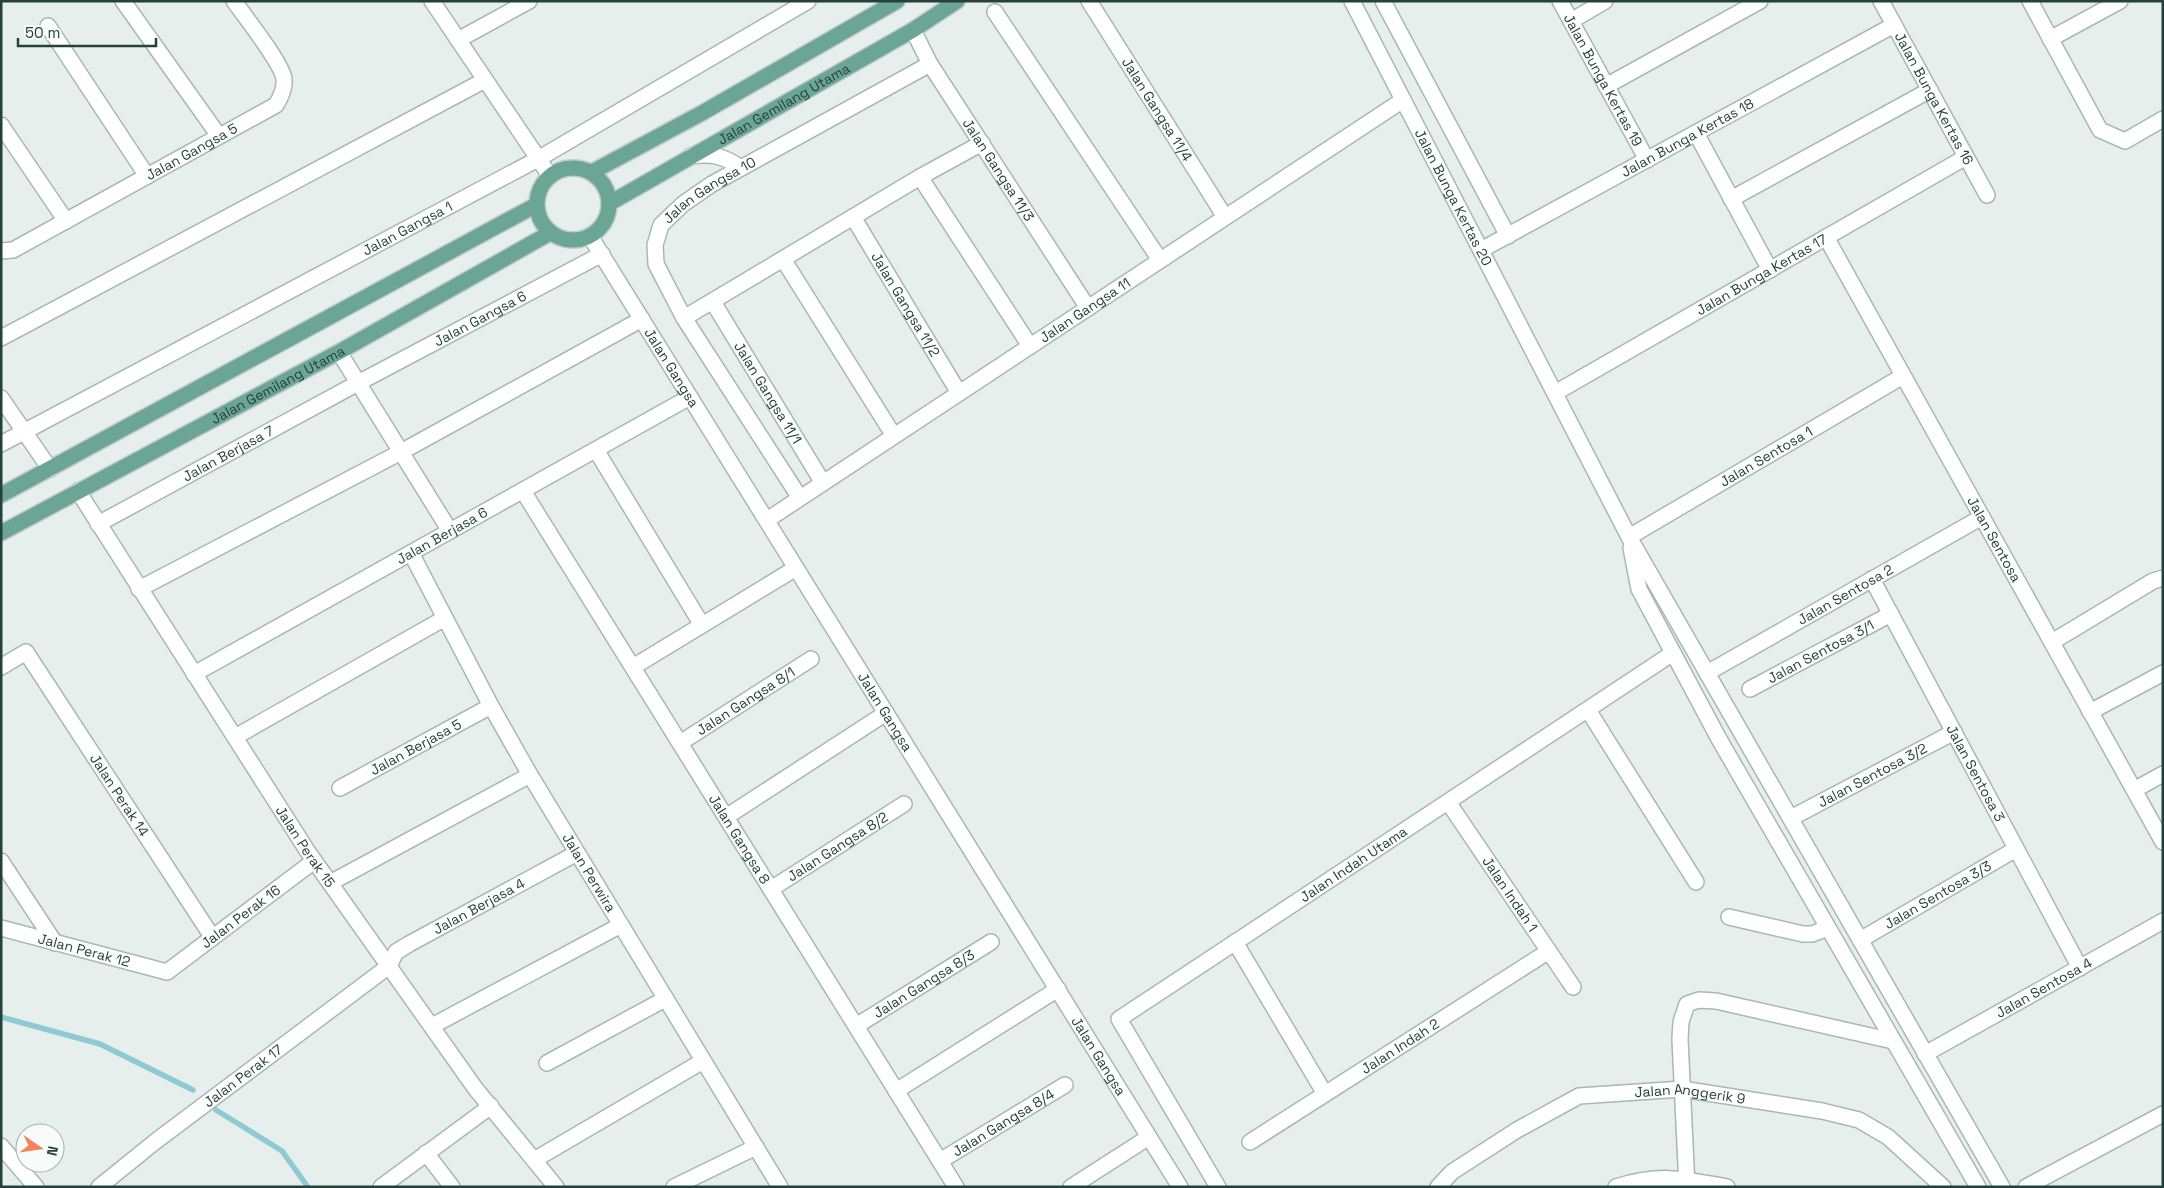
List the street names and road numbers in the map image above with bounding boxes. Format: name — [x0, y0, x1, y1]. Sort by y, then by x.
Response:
street label: Jalan Bunga Kertas 19 — [1560, 10, 1647, 149]
street label: Jalan Bunga Kertas 16 — [1891, 29, 1978, 168]
street label: Jalan Gangsa 11/4 — [1118, 54, 1197, 165]
street label: Jalan Gemilang Utama — [714, 59, 853, 149]
street label: Jalan Bunga Kertas 18 — [1618, 94, 1757, 181]
street label: Jalan Gangsa 11/3 — [959, 115, 1038, 225]
street label: Jalan Gangsa 5 — [143, 119, 241, 184]
street label: Jalan Bunga Kertas 20 — [1411, 126, 1496, 269]
street label: Jalan Gangsa 10 — [659, 153, 759, 227]
street label: Jalan Gangsa 1 — [359, 197, 455, 260]
street label: Jalan Bunga Kertas 17 — [1693, 230, 1830, 319]
street label: Jalan Gangsa 11/2 — [867, 249, 944, 360]
street label: Jalan Gangsa 11 — [1036, 274, 1134, 347]
street label: Jalan Gangsa 6 — [431, 287, 530, 350]
street label: Jalan Gangsa — [640, 325, 703, 411]
street label: Jalan Gangsa 11/1 — [730, 338, 806, 447]
street label: Jalan Gemilang Utama — [208, 342, 348, 428]
street label: Jalan Berjasa 7 — [179, 421, 277, 485]
street label: Jalan Sentosa 1 — [1716, 422, 1816, 491]
street label: Jalan Sentosa — [1963, 493, 2025, 585]
street label: Jalan Berjasa 6 — [393, 503, 491, 568]
street label: Jalan Sentosa 2 — [1794, 560, 1896, 629]
street label: Jalan Sentosa 3/1 — [1764, 616, 1877, 687]
street label: Jalan Gangsa 8/1 — [693, 663, 798, 739]
street label: Jalan Gangsa — [854, 669, 917, 755]
street label: Jalan Berjasa 5 — [367, 715, 464, 779]
street label: Jalan Sentosa 3 — [1942, 721, 2009, 825]
street label: Jalan Sentosa 3/2 — [1815, 739, 1930, 811]
street label: Jalan Perak 14 — [86, 750, 153, 840]
street label: Jalan Gangsa 8 — [705, 791, 774, 888]
street label: Jalan Perak 15 — [272, 802, 339, 891]
street label: Jalan Gangsa 8/2 — [784, 808, 891, 885]
street label: Jalan Indah Utama — [1296, 822, 1411, 906]
street label: Jalan Perwira — [558, 830, 620, 915]
street label: Jalan Indah 1 — [1478, 853, 1542, 935]
street label: Jalan Sentosa 3/3 — [1881, 856, 1995, 933]
street label: Jalan Berjasa 4 — [430, 874, 528, 938]
street label: Jalan Perak 16 — [197, 881, 284, 952]
street label: Jalan Perak 12 — [36, 929, 132, 971]
street label: Jalan Gangsa 8/3 — [870, 945, 978, 1022]
street label: Jalan Sentosa 4 — [1992, 953, 2095, 1022]
street label: Jalan Gangsa — [1067, 1013, 1130, 1099]
street label: Jalan Indah 2 — [1357, 1015, 1443, 1078]
street label: Jalan Perak 17 — [200, 1040, 286, 1111]
street label: Jalan Anggerik 9 — [1634, 1080, 1747, 1108]
street label: Jalan Gangsa 8/4 — [949, 1085, 1058, 1160]

